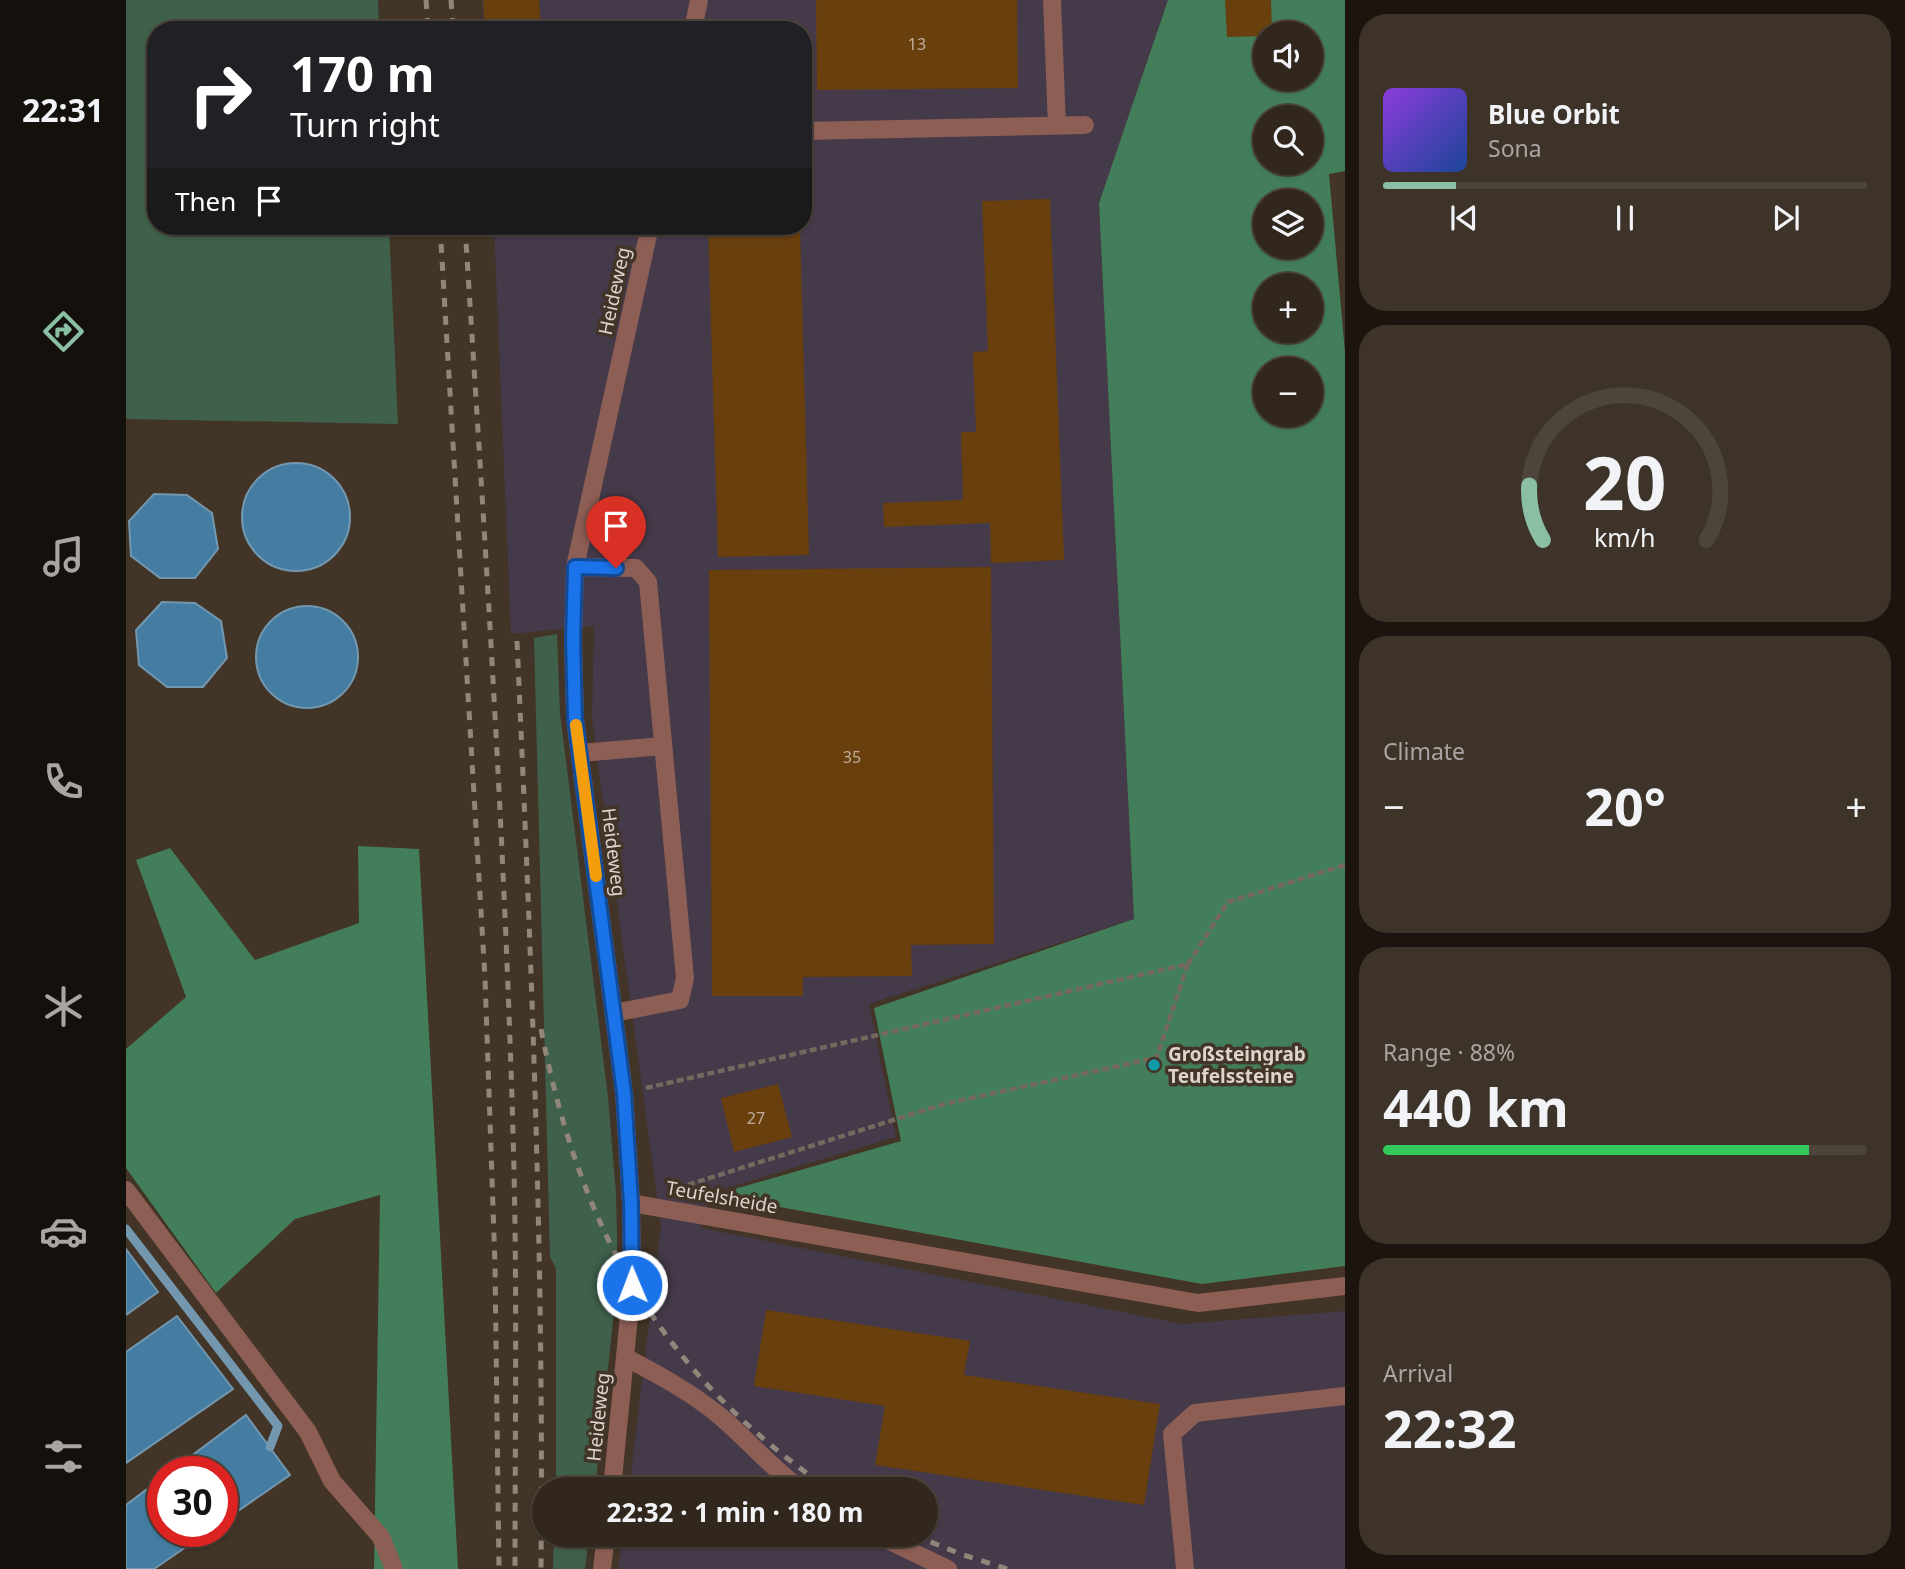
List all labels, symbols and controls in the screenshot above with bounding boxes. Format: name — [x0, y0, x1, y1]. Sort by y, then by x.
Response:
map controls — [1253, 21, 1323, 427]
button: sound — [1253, 21, 1323, 91]
house number: 13 — [908, 33, 926, 55]
text: 170 m — [290, 40, 435, 106]
icon: right — [175, 49, 266, 140]
text: 22:31 — [22, 88, 104, 131]
text: Blue Orbit — [1488, 96, 1620, 132]
text: Turn right — [290, 103, 440, 146]
button: search — [1253, 105, 1323, 175]
text: Sona — [1488, 132, 1542, 164]
icon: arrive — [250, 182, 288, 220]
text: Then — [175, 183, 236, 219]
button: layers — [1253, 189, 1323, 259]
icon: previous — [1445, 199, 1483, 237]
icon: pause — [1606, 199, 1644, 237]
icon: next — [1767, 199, 1805, 237]
street label: Heideweg — [592, 245, 636, 337]
button: + — [1253, 273, 1323, 343]
icon: directions — [39, 307, 88, 356]
button: − — [1253, 357, 1323, 427]
text: 20 — [1583, 432, 1667, 531]
pin — [586, 496, 646, 568]
icon: arrive — [597, 507, 635, 545]
text: km/h — [1594, 519, 1656, 553]
icon: music — [39, 532, 88, 581]
text: Climate — [1383, 735, 1465, 767]
house number: 35 — [843, 746, 861, 768]
icon: phone — [39, 757, 88, 806]
text: 20° — [1584, 770, 1666, 841]
text: − — [1383, 780, 1405, 832]
text: + — [1845, 780, 1867, 832]
street label: Heideweg — [596, 806, 632, 898]
icon: climate — [39, 982, 88, 1031]
text: Range · 88% — [1383, 1036, 1515, 1068]
place label: Großsteingrab Teufelssteine — [1168, 1041, 1306, 1089]
marker: Großsteingrab Teufelssteine — [1146, 1057, 1162, 1073]
text: 440 km — [1383, 1071, 1569, 1142]
house number: 27 — [747, 1107, 765, 1129]
street label: Teufelsheide — [664, 1174, 780, 1220]
icon: car — [39, 1207, 88, 1256]
position arrow — [595, 1248, 669, 1322]
text: Arrival — [1383, 1357, 1453, 1389]
street label: Heideweg — [580, 1371, 616, 1463]
text: 22:32 — [1383, 1392, 1517, 1463]
icon: filters — [39, 1432, 88, 1481]
speed limit sign: 30 — [147, 1456, 238, 1547]
text: 22:32 · 1 min · 180 m — [607, 1494, 863, 1530]

